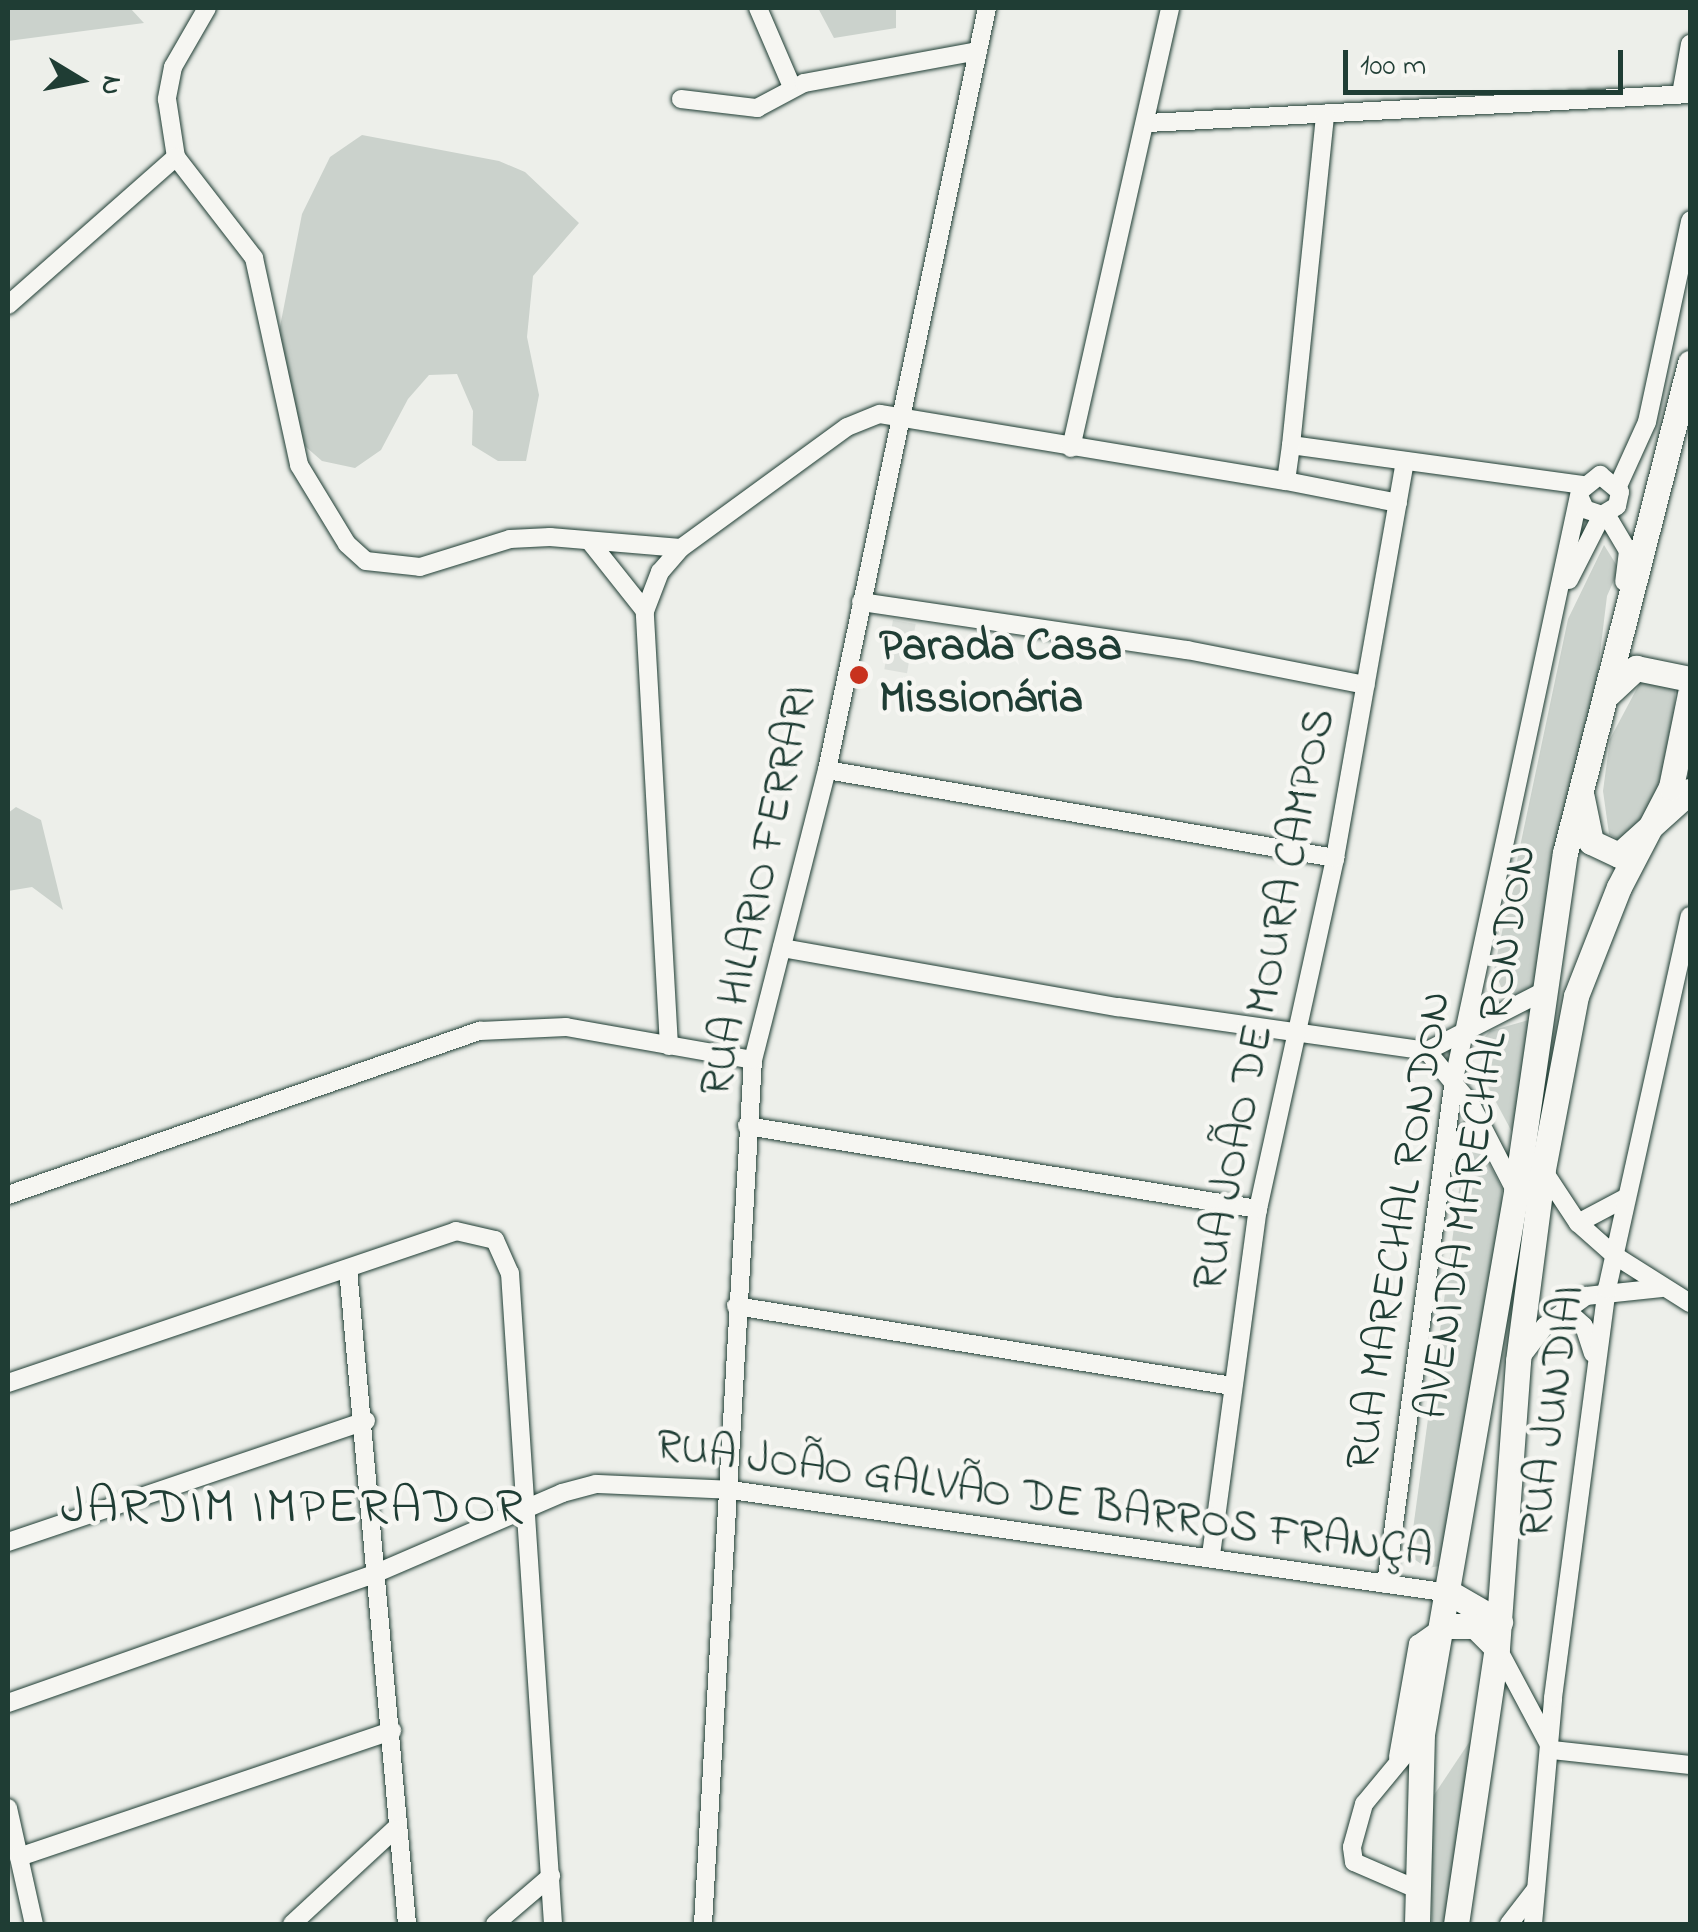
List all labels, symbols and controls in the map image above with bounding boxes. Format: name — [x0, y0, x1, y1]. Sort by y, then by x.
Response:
north arrow — [30, 30, 130, 130]
scale bar — [1348, 30, 1628, 92]
text: 100 m — [1360, 45, 1426, 89]
text: N — [88, 72, 132, 98]
place label: Parada Casa Missionária — [879, 622, 1122, 728]
marker: Parada Casa Missionária — [848, 664, 870, 686]
street label: RUA HILARIO FERRARI — [690, 680, 830, 1102]
street label: RUA JOÃO DE MOURA CAMPOS — [1183, 704, 1349, 1296]
street label: AVENIDA MARECHAL RONDON — [1407, 841, 1551, 1423]
street label: RUA MARECHAL RONDON — [1336, 988, 1466, 1474]
street label: RUA JUNDIAI — [1510, 1282, 1598, 1542]
street label: RUA JOÃO GALVÃO DE BARROS FRANÇA — [652, 1420, 1436, 1582]
district label: JARDIM IMPERADOR — [60, 1479, 526, 1539]

